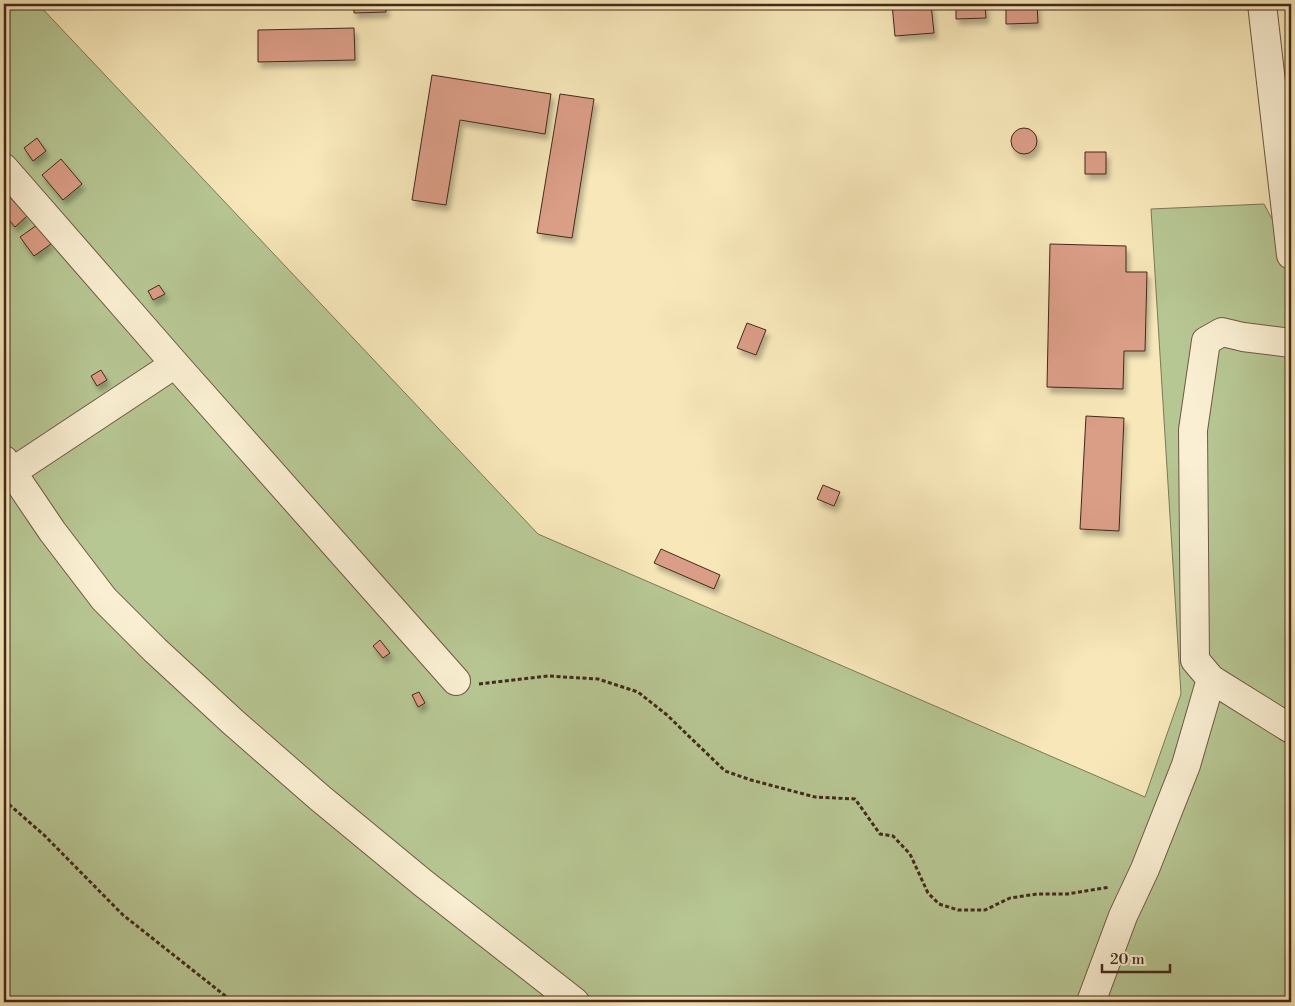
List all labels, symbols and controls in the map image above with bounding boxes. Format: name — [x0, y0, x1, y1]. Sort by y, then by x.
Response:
scale bar — [1102, 941, 1170, 973]
text: 20 m — [1110, 950, 1145, 969]

